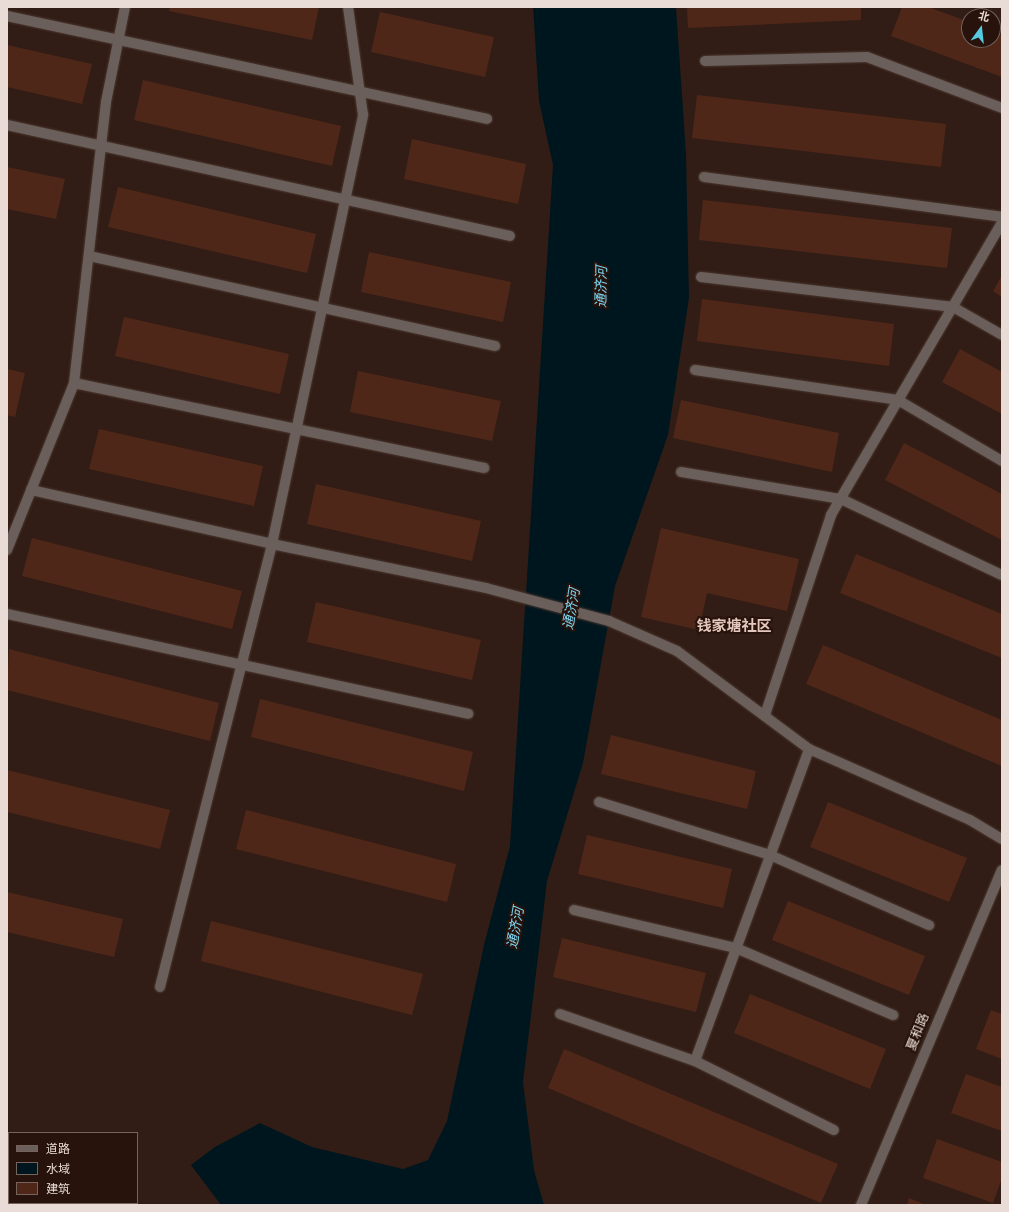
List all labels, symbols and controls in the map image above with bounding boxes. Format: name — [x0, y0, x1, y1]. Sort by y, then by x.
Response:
north arrow — [961, 8, 1001, 48]
text: 北 — [977, 8, 991, 26]
water label: 通济河 — [593, 266, 611, 308]
water label: 通济河 — [560, 587, 584, 631]
district label: 钱家塘社区 — [697, 618, 771, 636]
water label: 通济河 — [504, 906, 528, 950]
street label: 夏和路 — [903, 1011, 933, 1053]
legend — [8, 1132, 138, 1204]
text: 道路 — [46, 1141, 70, 1158]
text: 水域 — [46, 1161, 70, 1178]
text: 建筑 — [46, 1181, 70, 1198]

